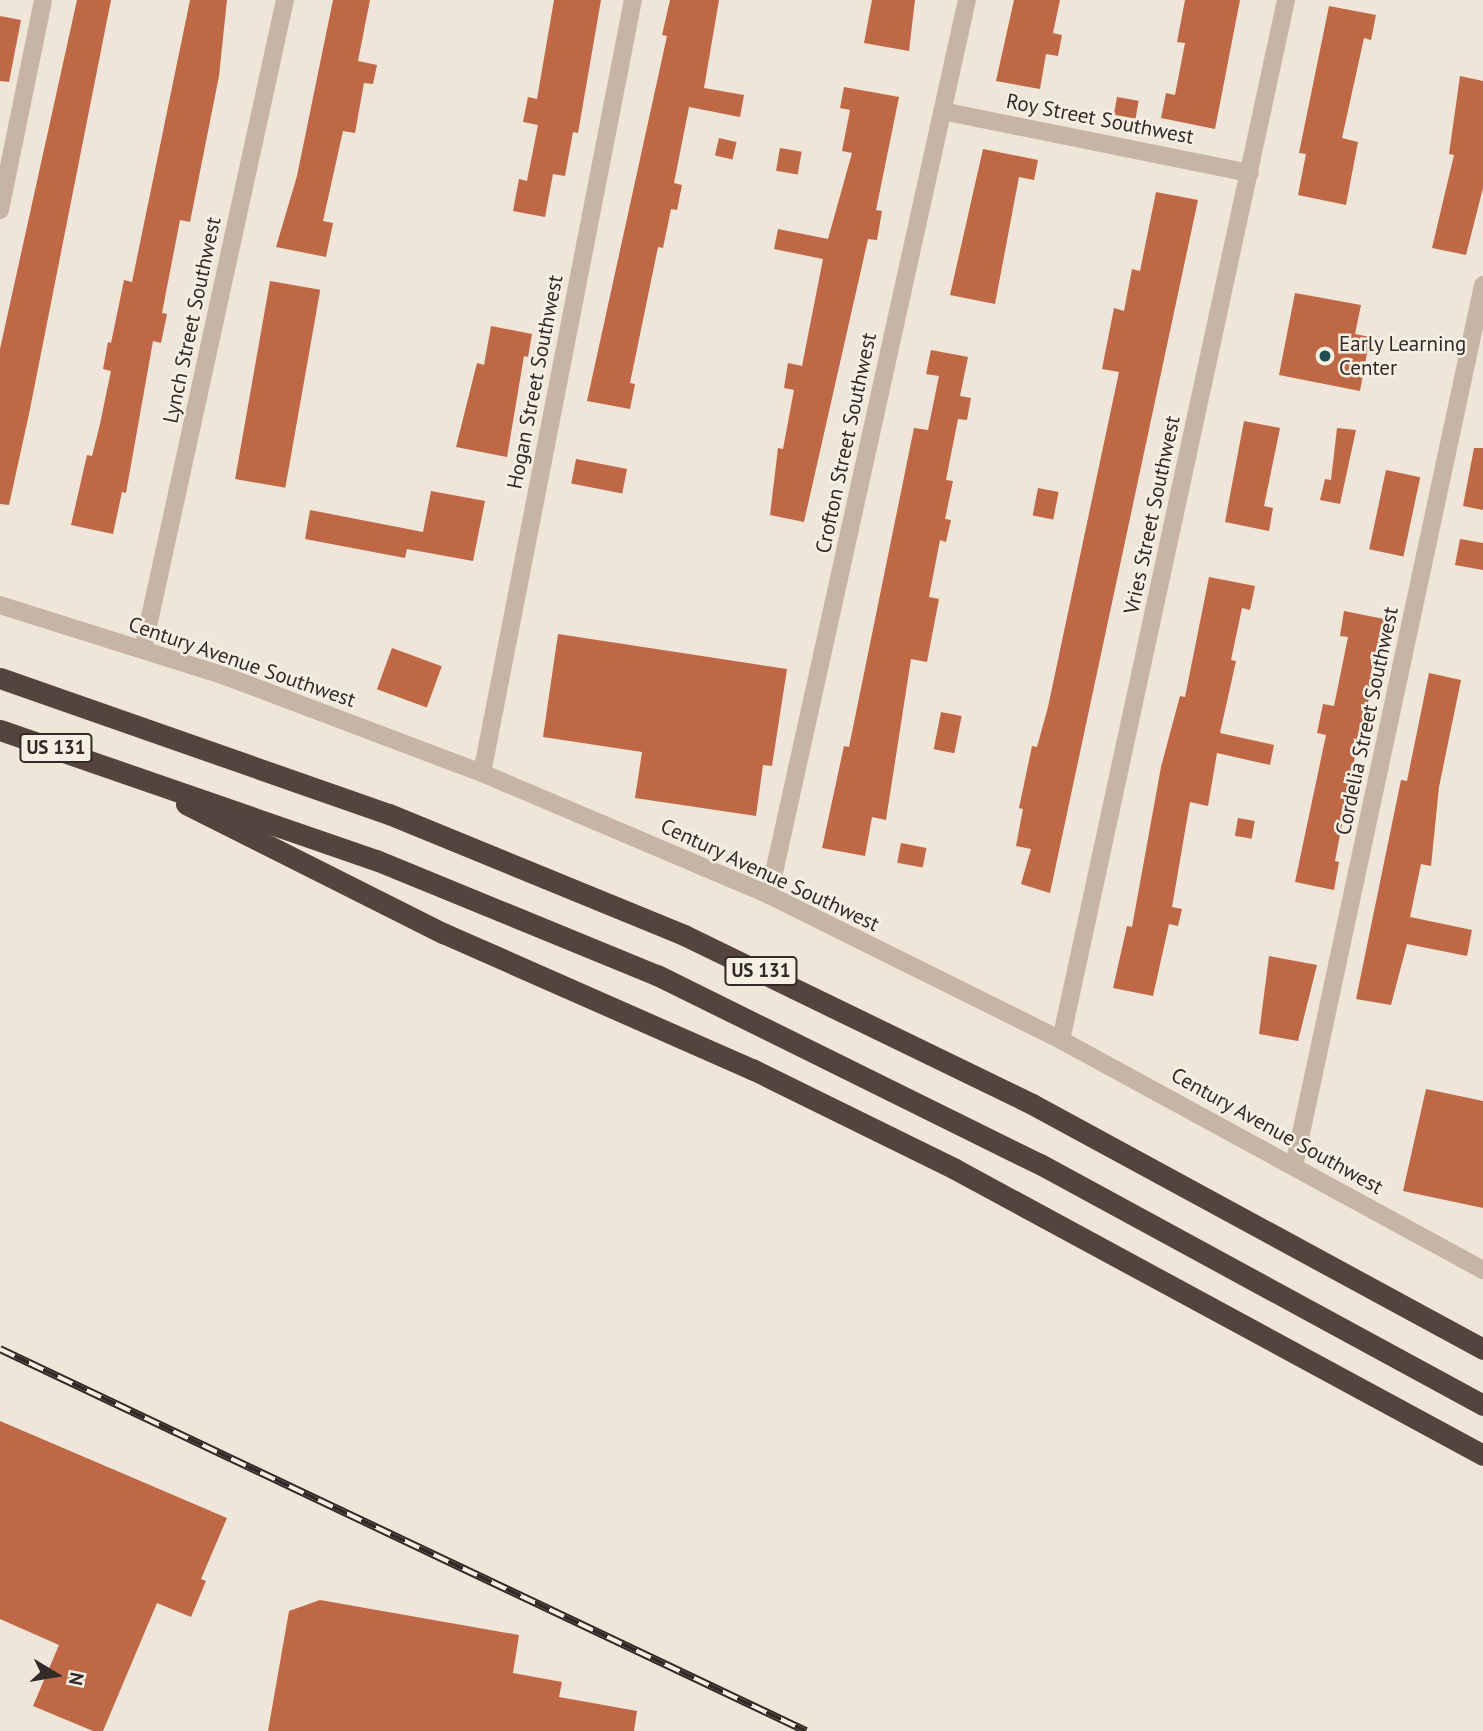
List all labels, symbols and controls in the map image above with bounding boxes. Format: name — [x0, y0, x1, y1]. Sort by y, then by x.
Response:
street label: Roy Street Southwest — [1004, 88, 1196, 150]
street label: Lynch Street Southwest — [158, 215, 226, 425]
street label: Hogan Street Southwest — [502, 273, 568, 491]
street label: Crofton Street Southwest — [810, 330, 882, 556]
place label: Early Learning Center — [1339, 331, 1467, 381]
marker: Early Learning Center — [1317, 348, 1333, 364]
street label: Vries Street Southwest — [1119, 414, 1185, 616]
street label: Cordelia Street Southwest — [1330, 605, 1404, 837]
street label: Century Avenue Southwest — [125, 611, 359, 713]
road number: US 131 — [19, 733, 93, 764]
street label: Century Avenue Southwest — [656, 813, 884, 937]
road number: US 131 — [724, 956, 798, 987]
street label: Century Avenue Southwest — [1166, 1062, 1388, 1200]
north arrow — [21, 1640, 91, 1710]
text: N — [64, 1671, 90, 1687]

